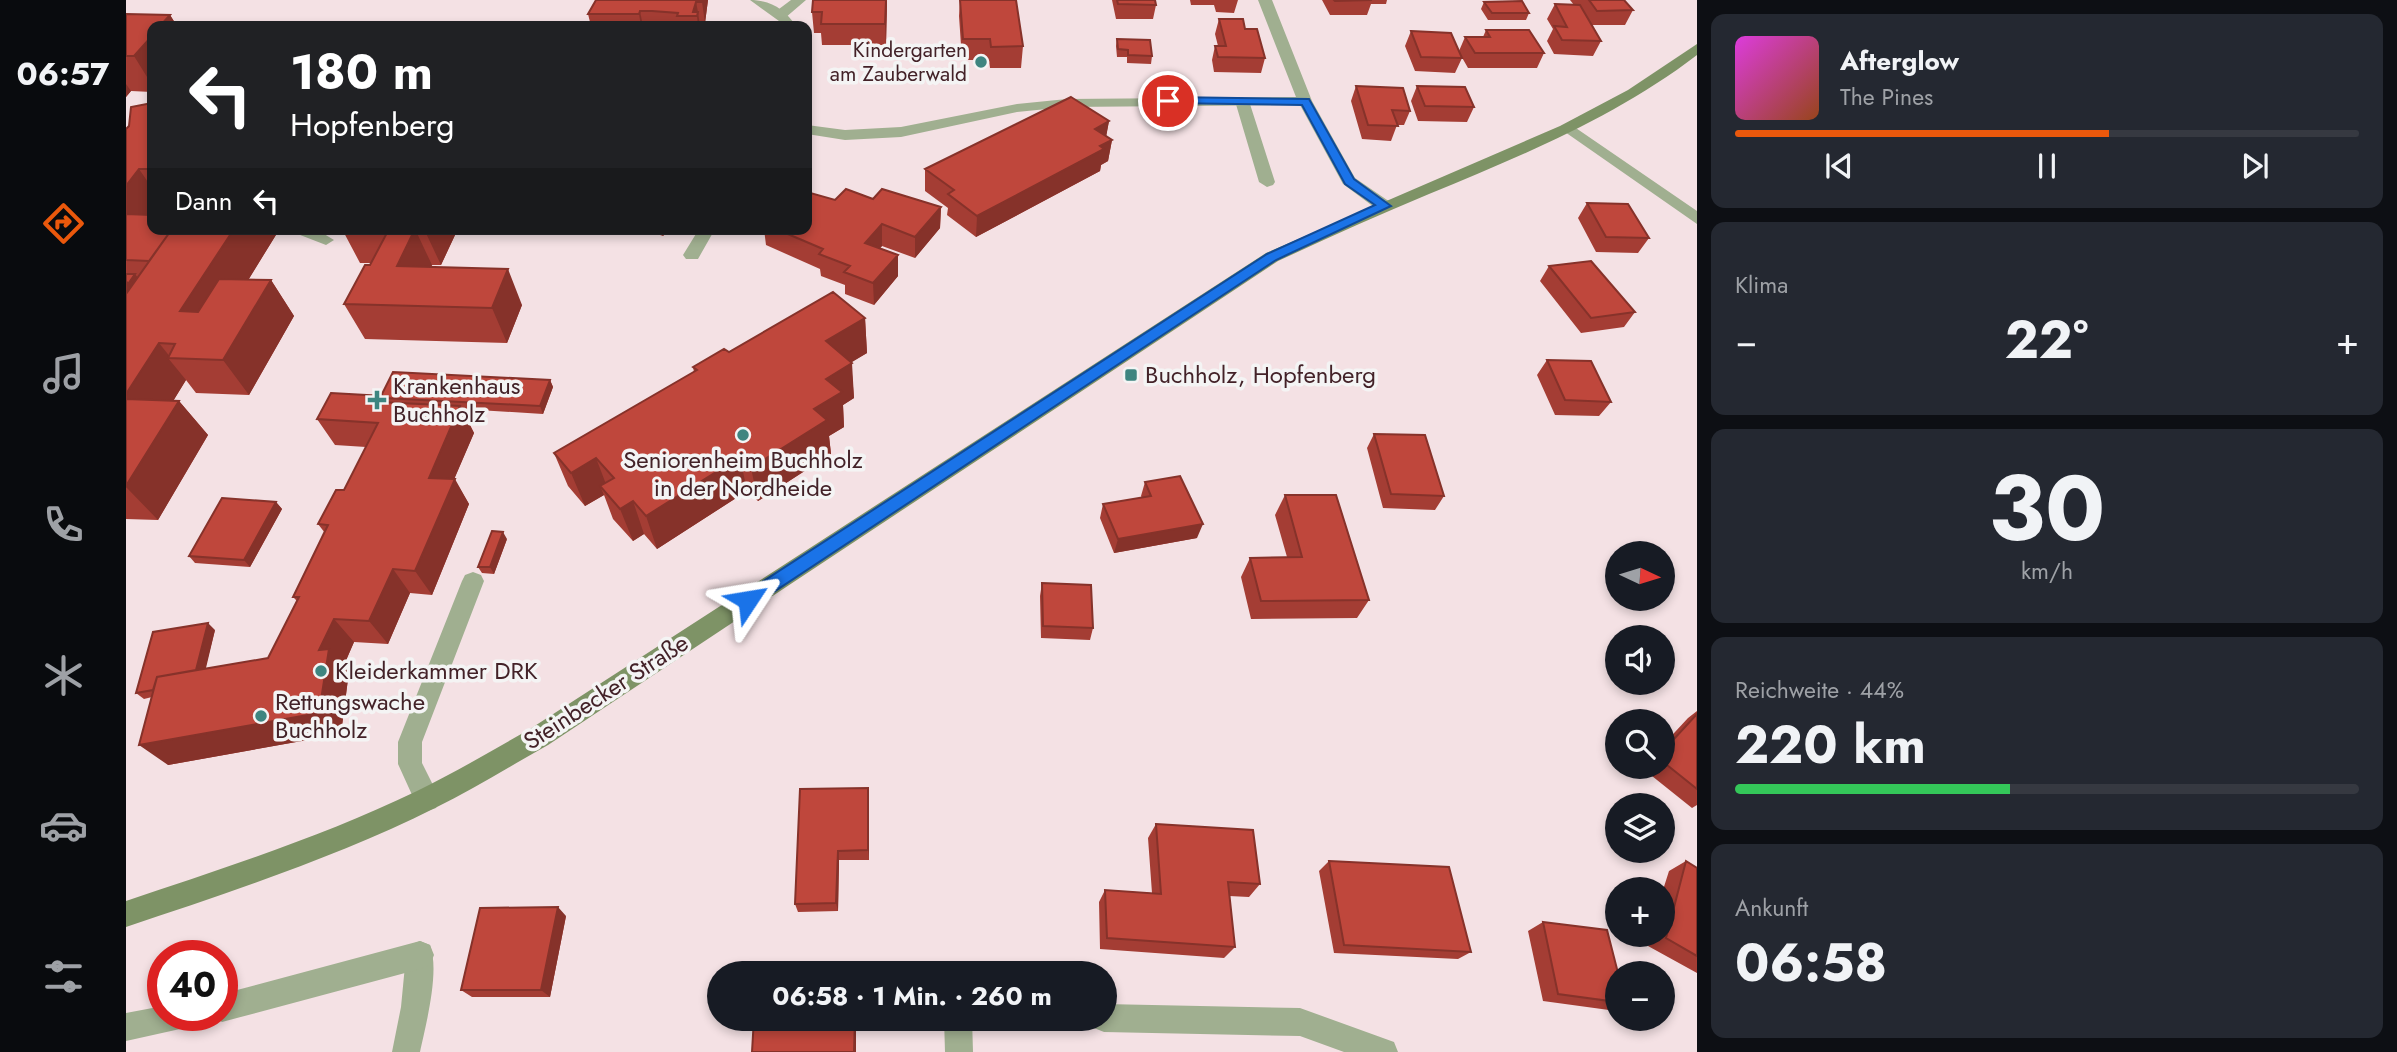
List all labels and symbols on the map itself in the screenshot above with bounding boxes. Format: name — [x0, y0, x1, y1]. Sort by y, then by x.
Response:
place label: Kindergarten am Zauberwald — [830, 35, 967, 89]
marker: Kindergarten am Zauberwald — [973, 54, 989, 70]
pin — [1138, 71, 1198, 131]
place label: Buchholz, Hopfenberg — [1145, 357, 1376, 392]
marker: Buchholz, Hopfenberg — [1123, 367, 1139, 383]
place label: Krankenhaus Buchholz — [393, 368, 521, 431]
marker: Krankenhaus Buchholz — [367, 390, 387, 410]
marker: Seniorenheim Buchholz in der Nordheide — [735, 427, 751, 443]
place label: Seniorenheim Buchholz in der Nordheide — [623, 442, 863, 505]
north arrow — [1605, 541, 1675, 611]
position arrow — [711, 563, 785, 637]
street label: Steinbecker Straße — [516, 625, 695, 758]
place label: Kleiderkammer DRK — [335, 653, 538, 688]
marker: Kleiderkammer DRK — [313, 663, 329, 679]
place label: Rettungswache Buchholz — [275, 684, 425, 747]
marker: Rettungswache Buchholz — [253, 708, 269, 724]
speed limit sign: 40 — [147, 940, 238, 1031]

